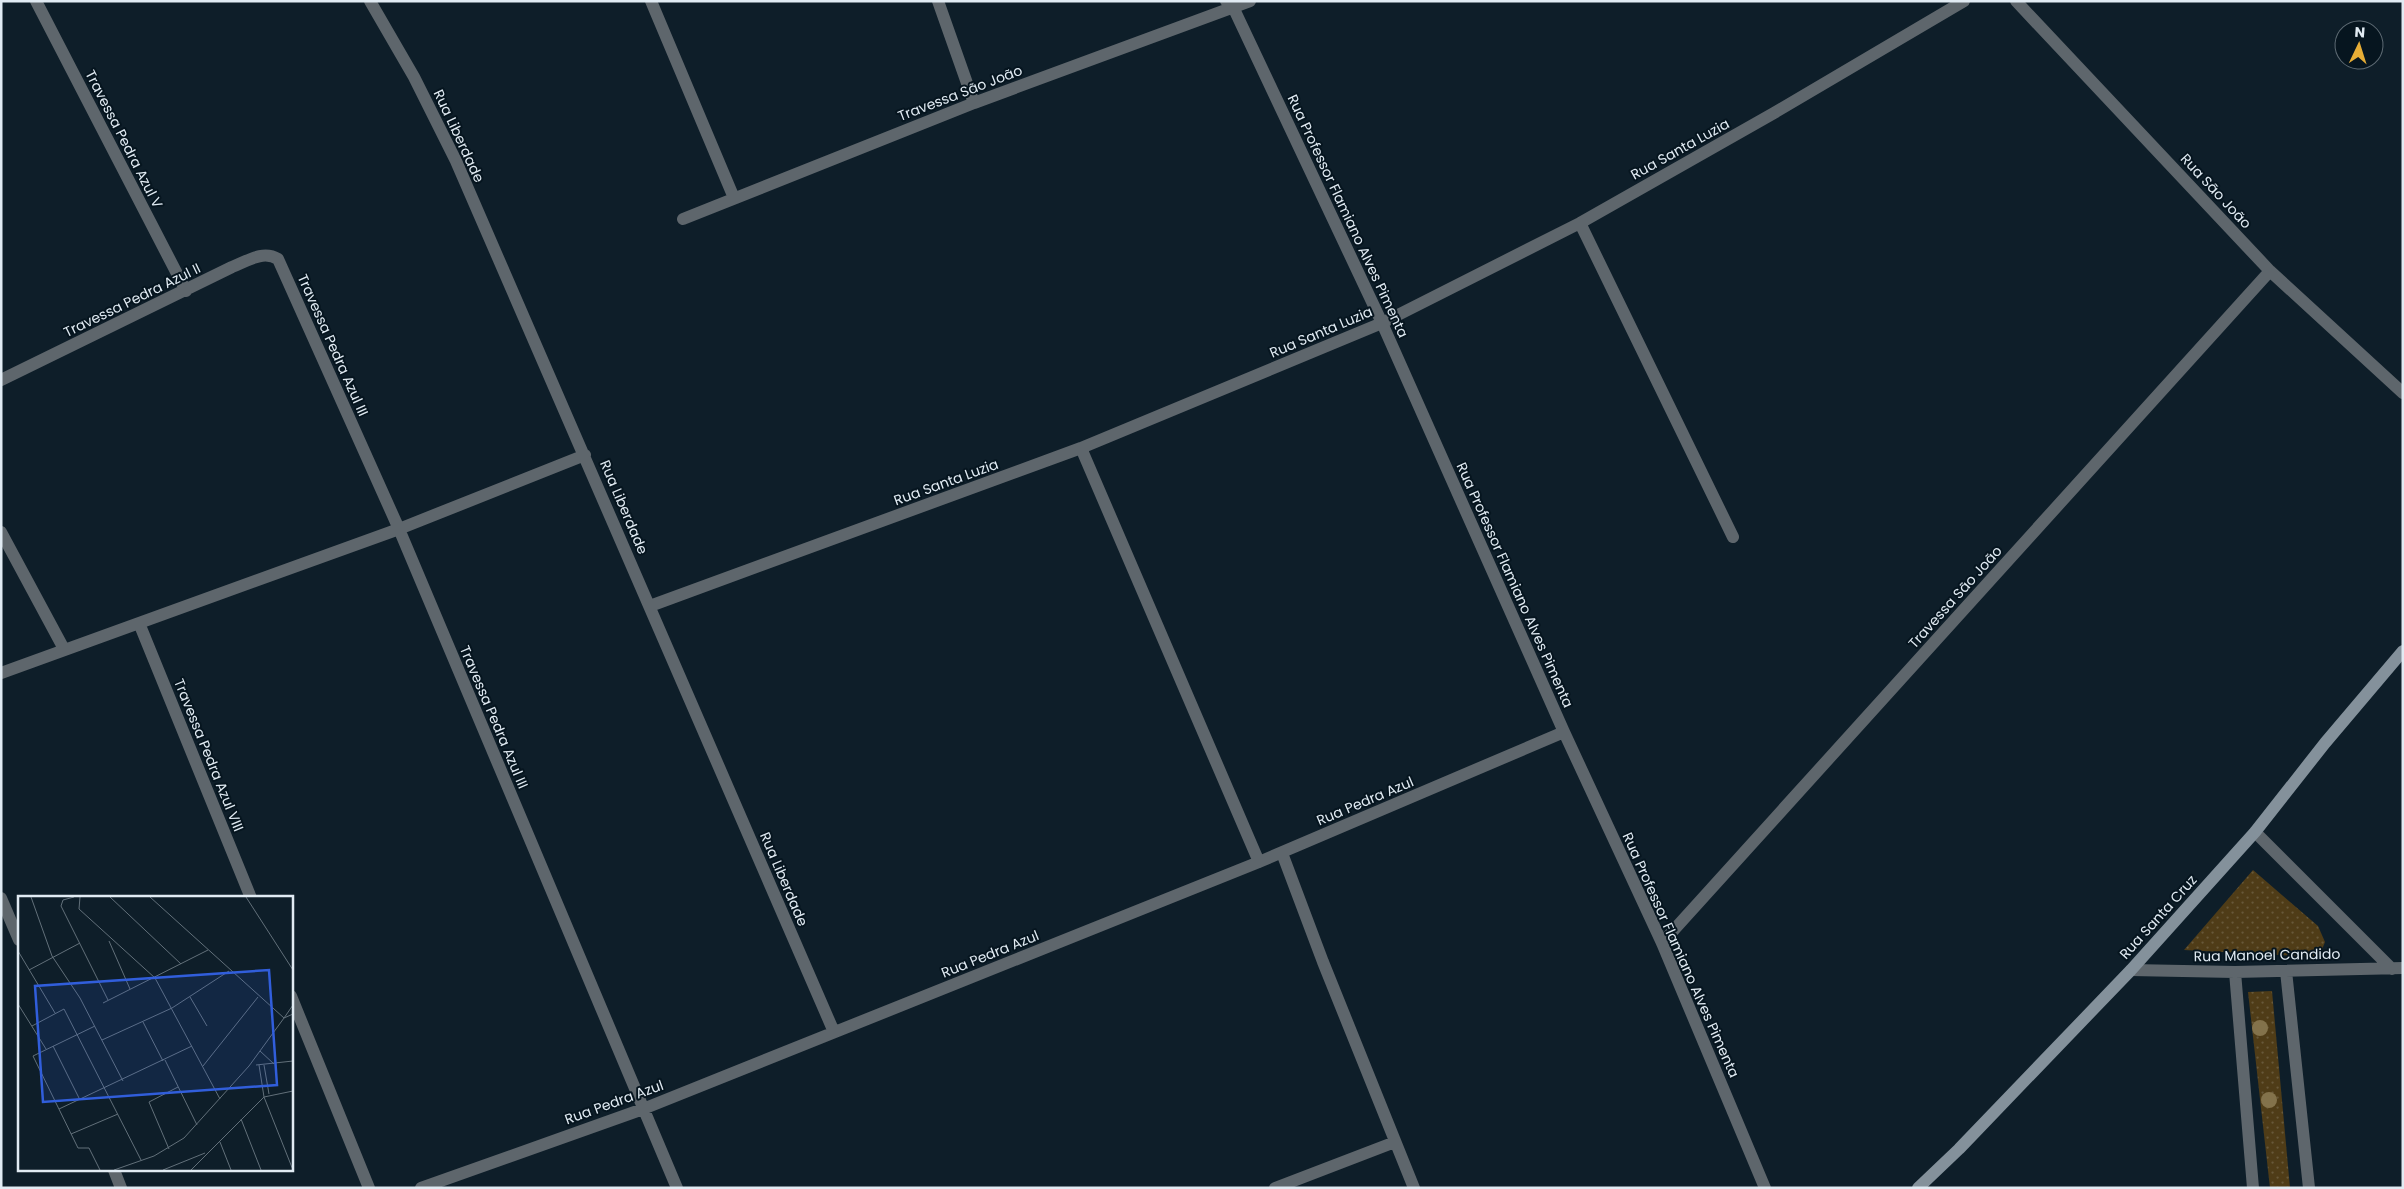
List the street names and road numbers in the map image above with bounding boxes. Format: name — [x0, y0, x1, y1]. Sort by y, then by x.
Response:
street label: Travessa São João — [895, 60, 1025, 126]
street label: Travessa Pedra Azul V — [80, 66, 168, 212]
street label: Rua Liberdade — [429, 86, 489, 186]
street label: Rua Professor Flamiano Alves Pimenta — [1283, 91, 1413, 341]
street label: Rua Santa Luzia — [1627, 114, 1733, 184]
street label: Rua São João — [2176, 149, 2256, 233]
street label: Travessa Pedra Azul II — [60, 258, 204, 342]
street label: Travessa Pedra Azul III — [293, 271, 373, 419]
street label: Rua Santa Luzia — [1267, 301, 1375, 363]
street label: Rua Santa Luzia — [891, 454, 1001, 510]
street label: Rua Liberdade — [595, 457, 653, 558]
street label: Rua Professor Flamiano Alves Pimenta — [1452, 459, 1578, 711]
street label: Travessa São João — [1903, 541, 2007, 653]
street label: Travessa Pedra Azul III — [455, 642, 533, 792]
street label: Travessa Pedra Azul VIII — [169, 676, 249, 834]
street label: Rua Pedra Azul — [1313, 772, 1417, 830]
street label: Rua Liberdade — [755, 829, 813, 930]
street label: Rua Professor Flamiano Alves Pimenta — [1618, 829, 1744, 1081]
street label: Rua Santa Cruz — [2115, 871, 2201, 963]
street label: Rua Pedra Azul — [938, 925, 1042, 983]
street label: Rua Manoel Candido — [2194, 944, 2340, 966]
street label: Rua Pedra Azul — [562, 1075, 666, 1129]

